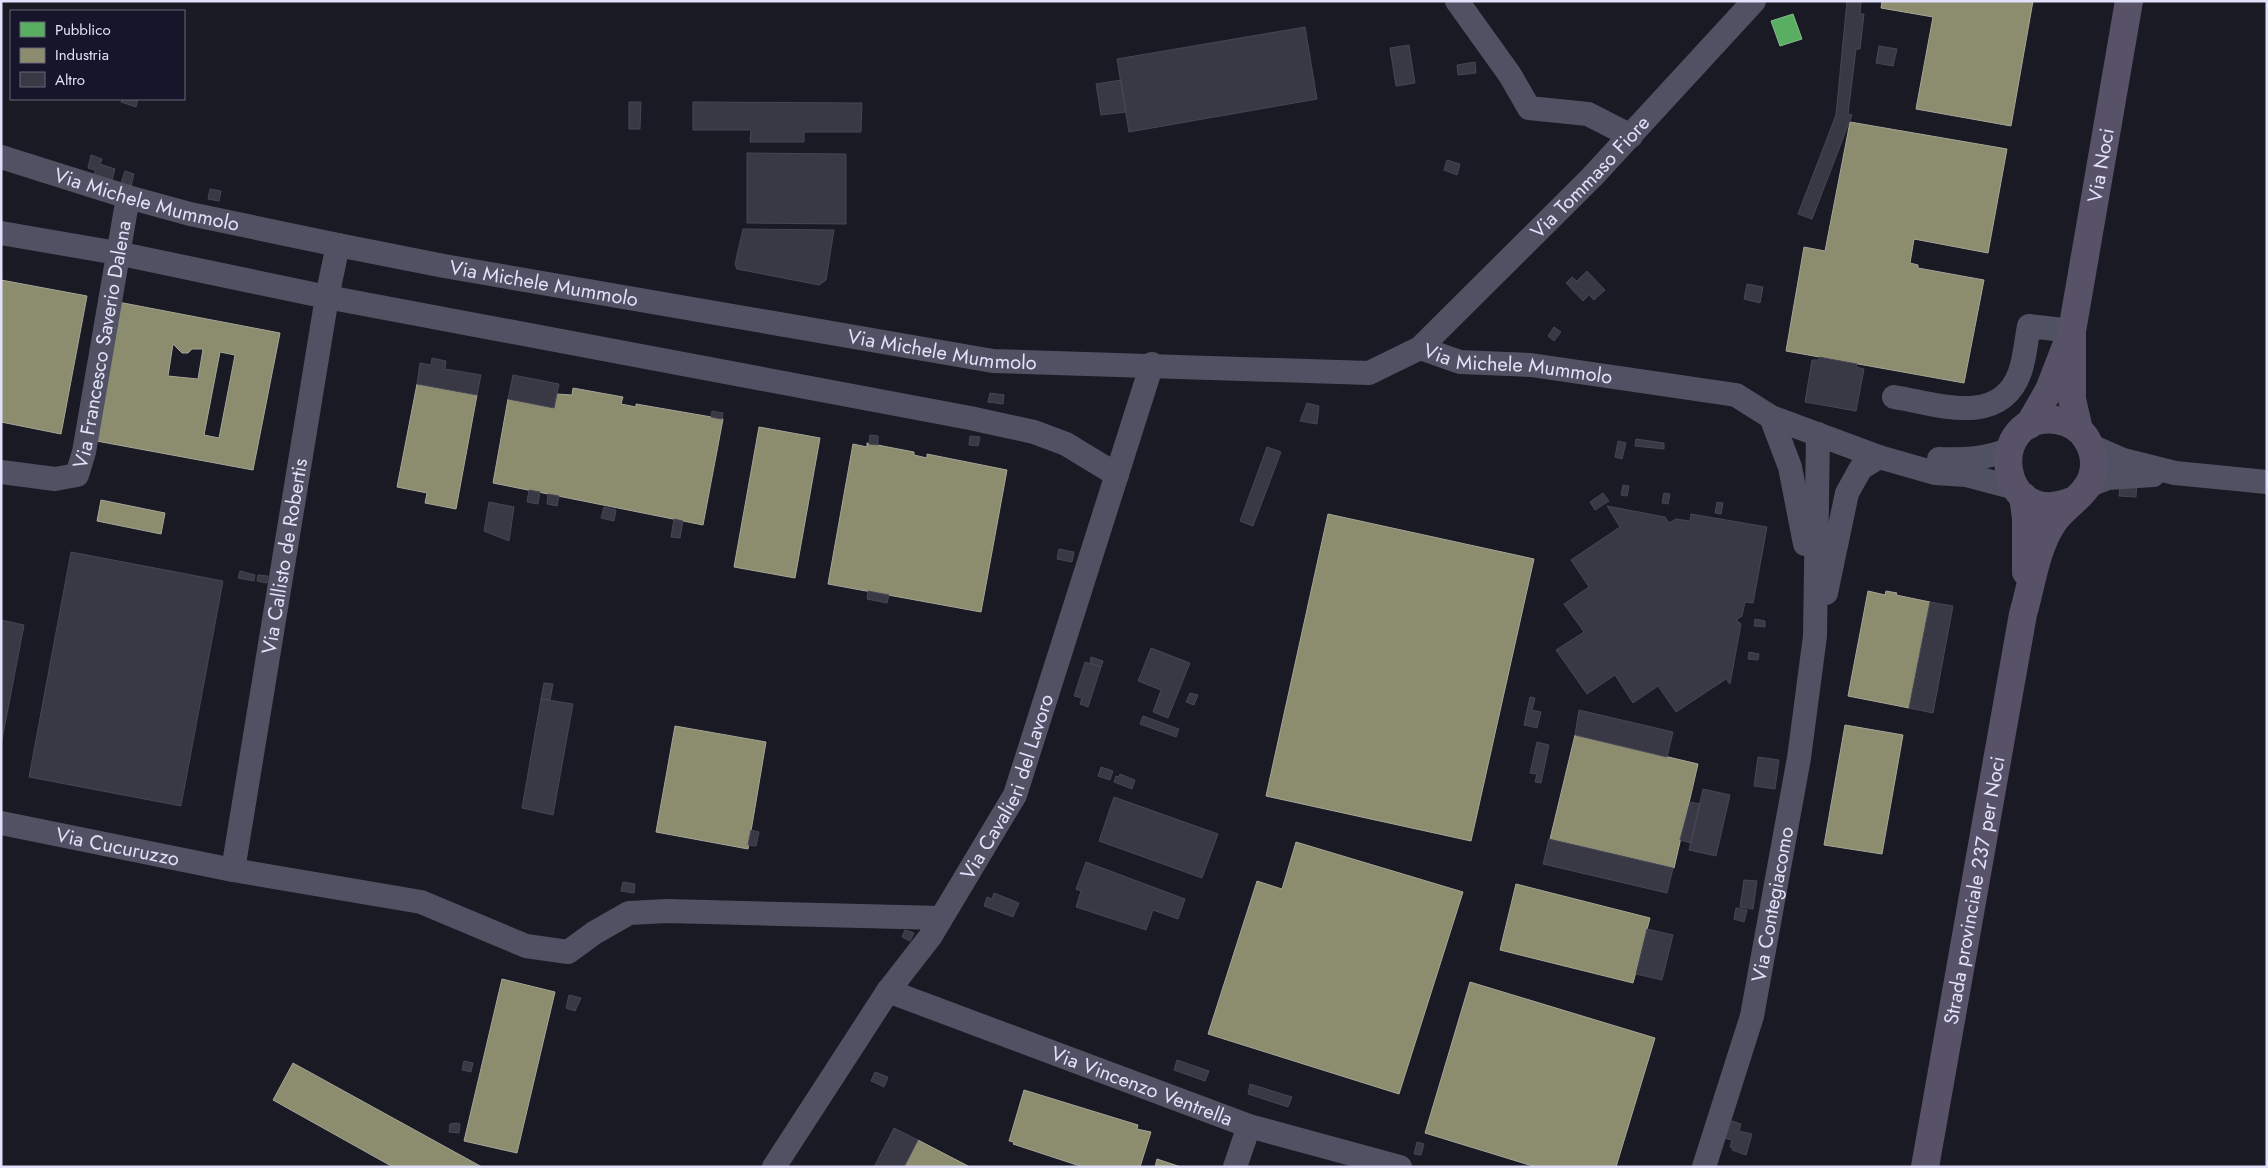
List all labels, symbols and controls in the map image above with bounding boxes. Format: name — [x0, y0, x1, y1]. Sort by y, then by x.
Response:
legend — [10, 10, 185, 100]
text: Pubblico — [55, 19, 111, 41]
text: Industria — [55, 44, 109, 66]
text: Altro — [55, 69, 85, 91]
street label: Via Tommaso Fiore — [1524, 109, 1657, 245]
street label: Via Noci — [2080, 126, 2122, 205]
street label: Via Michele Mummolo — [50, 161, 242, 239]
street label: Via Francesco Saverio Dalena — [66, 218, 139, 472]
street label: Via Michele Mummolo — [447, 253, 640, 314]
street label: Via Michele Mummolo — [845, 322, 1037, 377]
street label: Via Michele Mummolo — [1419, 336, 1614, 392]
street label: Via Callisto de Robertis — [255, 456, 315, 656]
street label: Via Cavalieri del Lavoro — [953, 690, 1061, 885]
street label: Strada provinciale 237 per Noci — [1937, 754, 2013, 1027]
street label: Via Cucuruzzo — [53, 820, 182, 874]
street label: Via Contegiacomo — [1744, 824, 1801, 984]
street label: Via Vincenzo Ventrella — [1047, 1039, 1237, 1134]

